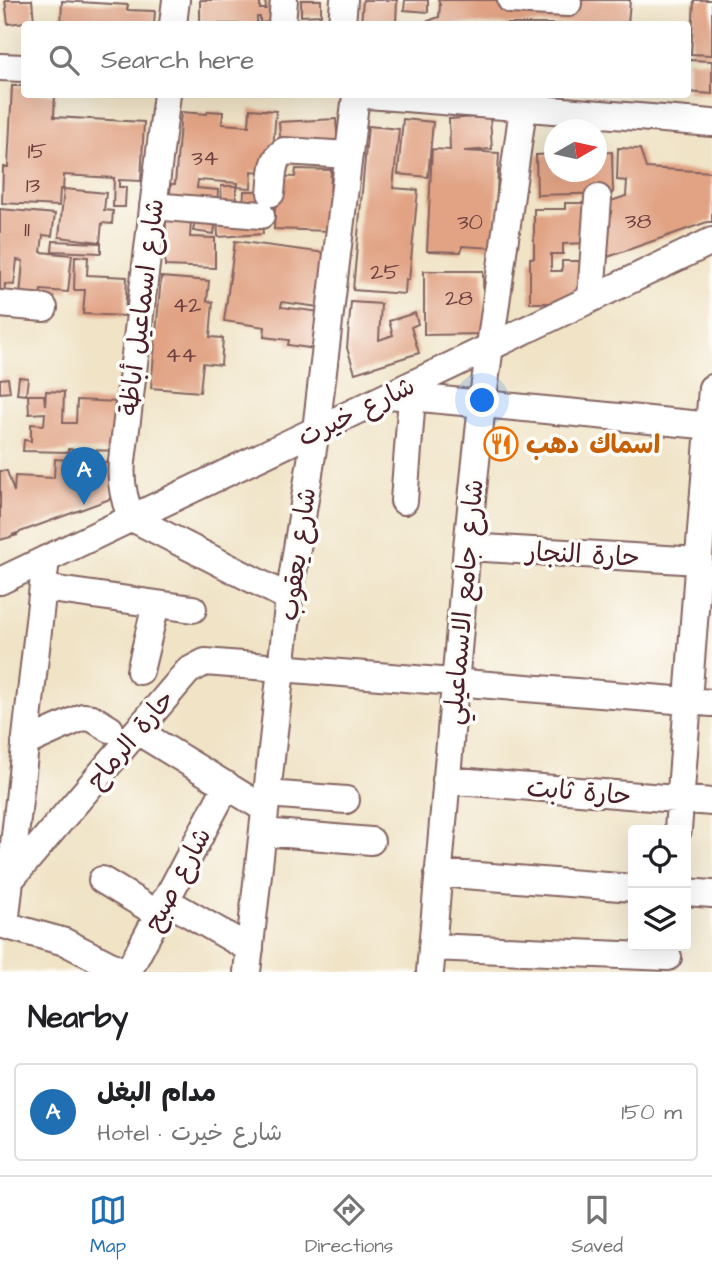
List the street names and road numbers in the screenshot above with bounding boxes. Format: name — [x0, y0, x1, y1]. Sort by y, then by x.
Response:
street label: شارع اسماعيل أباظة — [111, 197, 173, 418]
street label: شارع خيرت — [292, 368, 421, 456]
street label: شارع جامع الاسماعيلي — [435, 478, 497, 727]
street label: شارع يعقوب — [271, 485, 325, 623]
street label: حارة النجار — [523, 534, 641, 576]
street label: حارة الرماح — [78, 682, 183, 797]
street label: حارة ثابت — [525, 769, 633, 815]
street label: شارع صبح — [136, 821, 220, 938]

